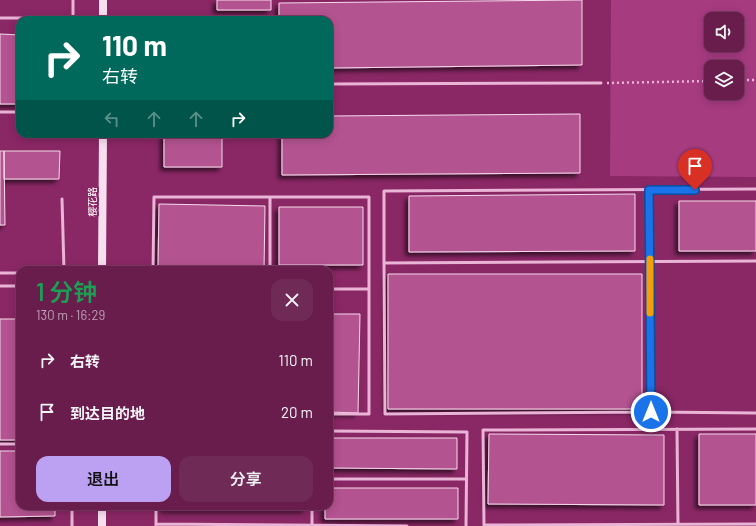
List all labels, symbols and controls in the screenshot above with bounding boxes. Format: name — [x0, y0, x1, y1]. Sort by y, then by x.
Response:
map controls — [704, 12, 744, 100]
button: sound — [704, 12, 744, 52]
text: 110 m — [102, 28, 167, 62]
icon: right — [36, 32, 88, 84]
button: layers — [704, 60, 744, 100]
text: 右转 — [102, 65, 138, 87]
icon: left — [101, 108, 123, 130]
icon: ahead — [143, 108, 165, 130]
icon: ahead — [185, 108, 207, 130]
icon: right — [227, 108, 249, 130]
pin — [678, 149, 712, 190]
icon: arrive — [684, 155, 706, 177]
street label: 樱花路 — [86, 187, 98, 217]
text: 1 分钟 — [36, 277, 97, 306]
button: close — [271, 279, 313, 321]
text: 130 m · 16:29 — [36, 307, 105, 323]
icon: right — [36, 349, 58, 371]
text: 110 m — [279, 351, 313, 369]
text: 右转 — [70, 352, 100, 370]
position arrow — [630, 391, 672, 433]
icon: arrive — [36, 401, 58, 423]
text: 20 m — [281, 403, 313, 421]
text: 到达目的地 — [70, 404, 145, 422]
button: 退出 — [36, 456, 171, 502]
button: 分享 — [179, 456, 313, 502]

